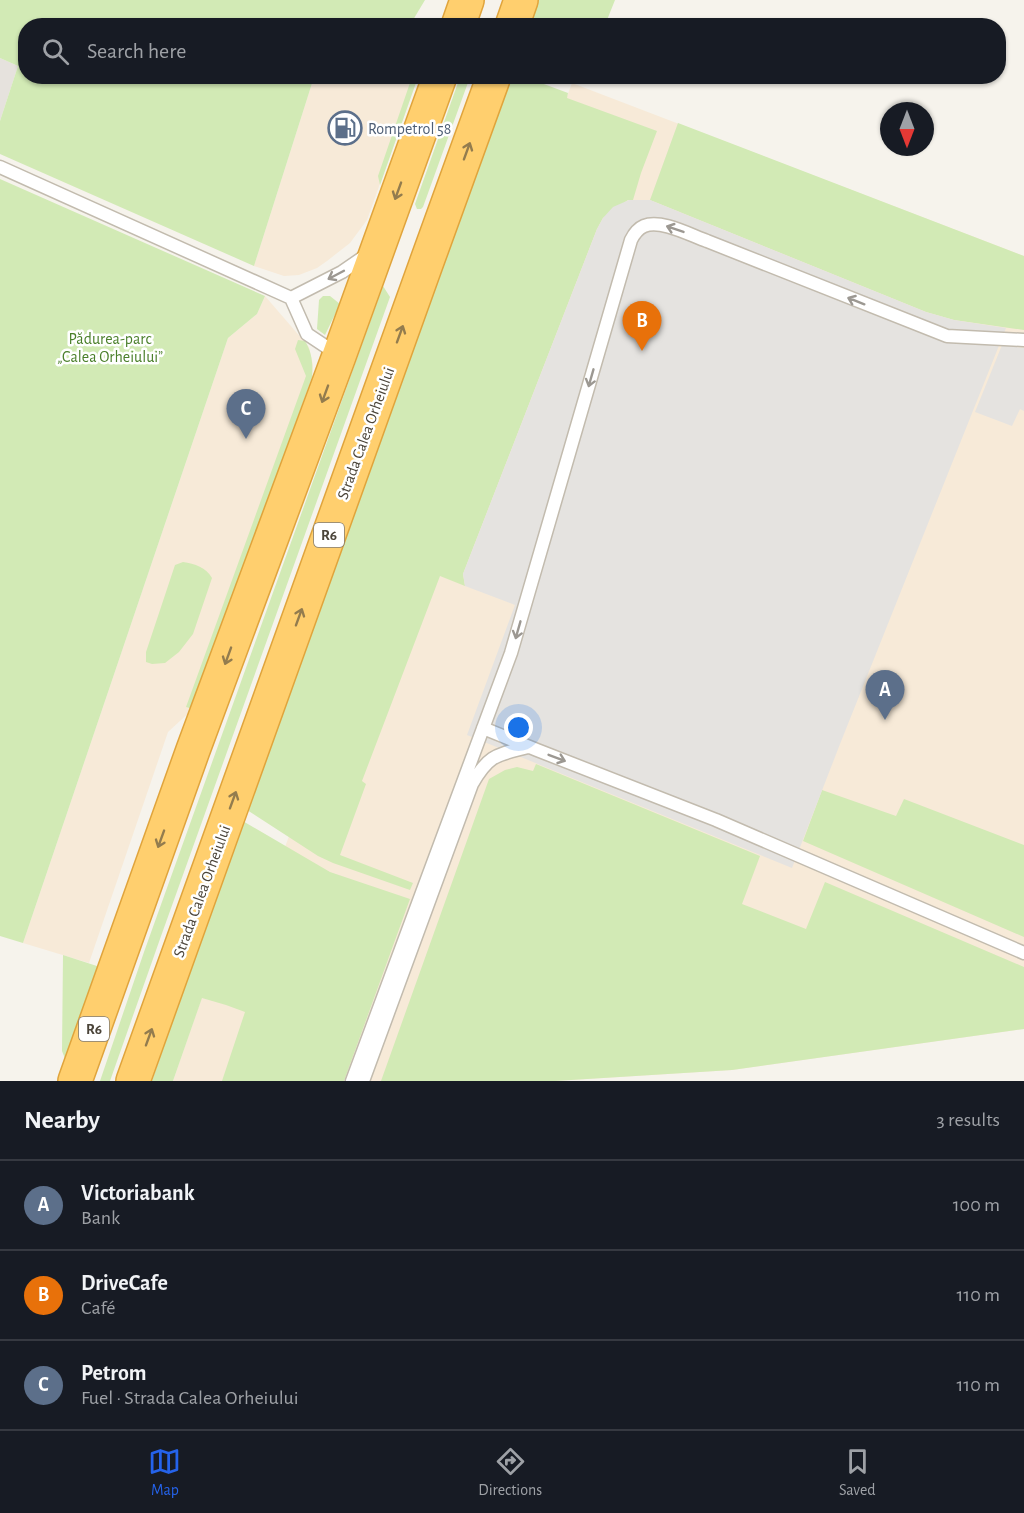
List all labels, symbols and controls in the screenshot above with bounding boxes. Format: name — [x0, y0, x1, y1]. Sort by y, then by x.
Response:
search box — [18, 18, 1006, 84]
icon: search — [39, 35, 72, 68]
text: Search here — [87, 40, 186, 62]
north arrow — [880, 102, 934, 156]
fuel station icon: Rompetrol 58 — [327, 110, 363, 146]
place label: Rompetrol 58 — [368, 121, 451, 137]
one-way arrow — [462, 142, 473, 161]
one-way arrow — [392, 181, 403, 200]
one-way arrow — [666, 223, 685, 234]
one-way arrow — [327, 270, 345, 281]
one-way arrow — [848, 295, 866, 306]
pin: B — [622, 302, 662, 351]
one-way arrow — [396, 326, 407, 344]
park label: Pădurea-parc „Calea Orheiului” — [57, 331, 163, 365]
street label: Strada Calea Orheiului — [335, 365, 397, 502]
one-way arrow — [585, 368, 596, 387]
one-way arrow — [319, 384, 330, 403]
pin: C — [226, 390, 266, 439]
road number: R6 — [314, 523, 344, 547]
one-way arrow — [295, 608, 306, 627]
one-way arrow — [511, 620, 523, 639]
one-way arrow — [222, 646, 233, 664]
pin: A — [866, 670, 904, 720]
your location — [504, 713, 533, 742]
one-way arrow — [547, 753, 565, 764]
one-way arrow — [229, 792, 240, 810]
street label: Strada Calea Orheiului — [171, 823, 233, 960]
one-way arrow — [155, 829, 166, 848]
road number: R6 — [79, 1017, 109, 1041]
one-way arrow — [144, 1029, 155, 1047]
text: Nearby — [24, 1107, 100, 1133]
text: 3 results — [936, 1110, 1000, 1130]
text: Victoriabank — [81, 1182, 195, 1204]
text: A — [38, 1195, 50, 1215]
text: 100 m — [953, 1195, 1000, 1215]
text: Bank — [81, 1208, 120, 1228]
text: DriveCafe — [81, 1272, 168, 1294]
text: B — [38, 1285, 49, 1305]
text: 110 m — [956, 1285, 1000, 1305]
text: Café — [81, 1298, 115, 1318]
text: Petrom — [81, 1362, 146, 1384]
text: C — [38, 1375, 49, 1395]
text: 110 m — [956, 1375, 1000, 1395]
text: Fuel · Strada Calea Orheiului — [81, 1388, 299, 1408]
tab: Map — [148, 1445, 181, 1500]
tab: Directions — [478, 1445, 542, 1500]
tab: Saved — [839, 1445, 876, 1500]

